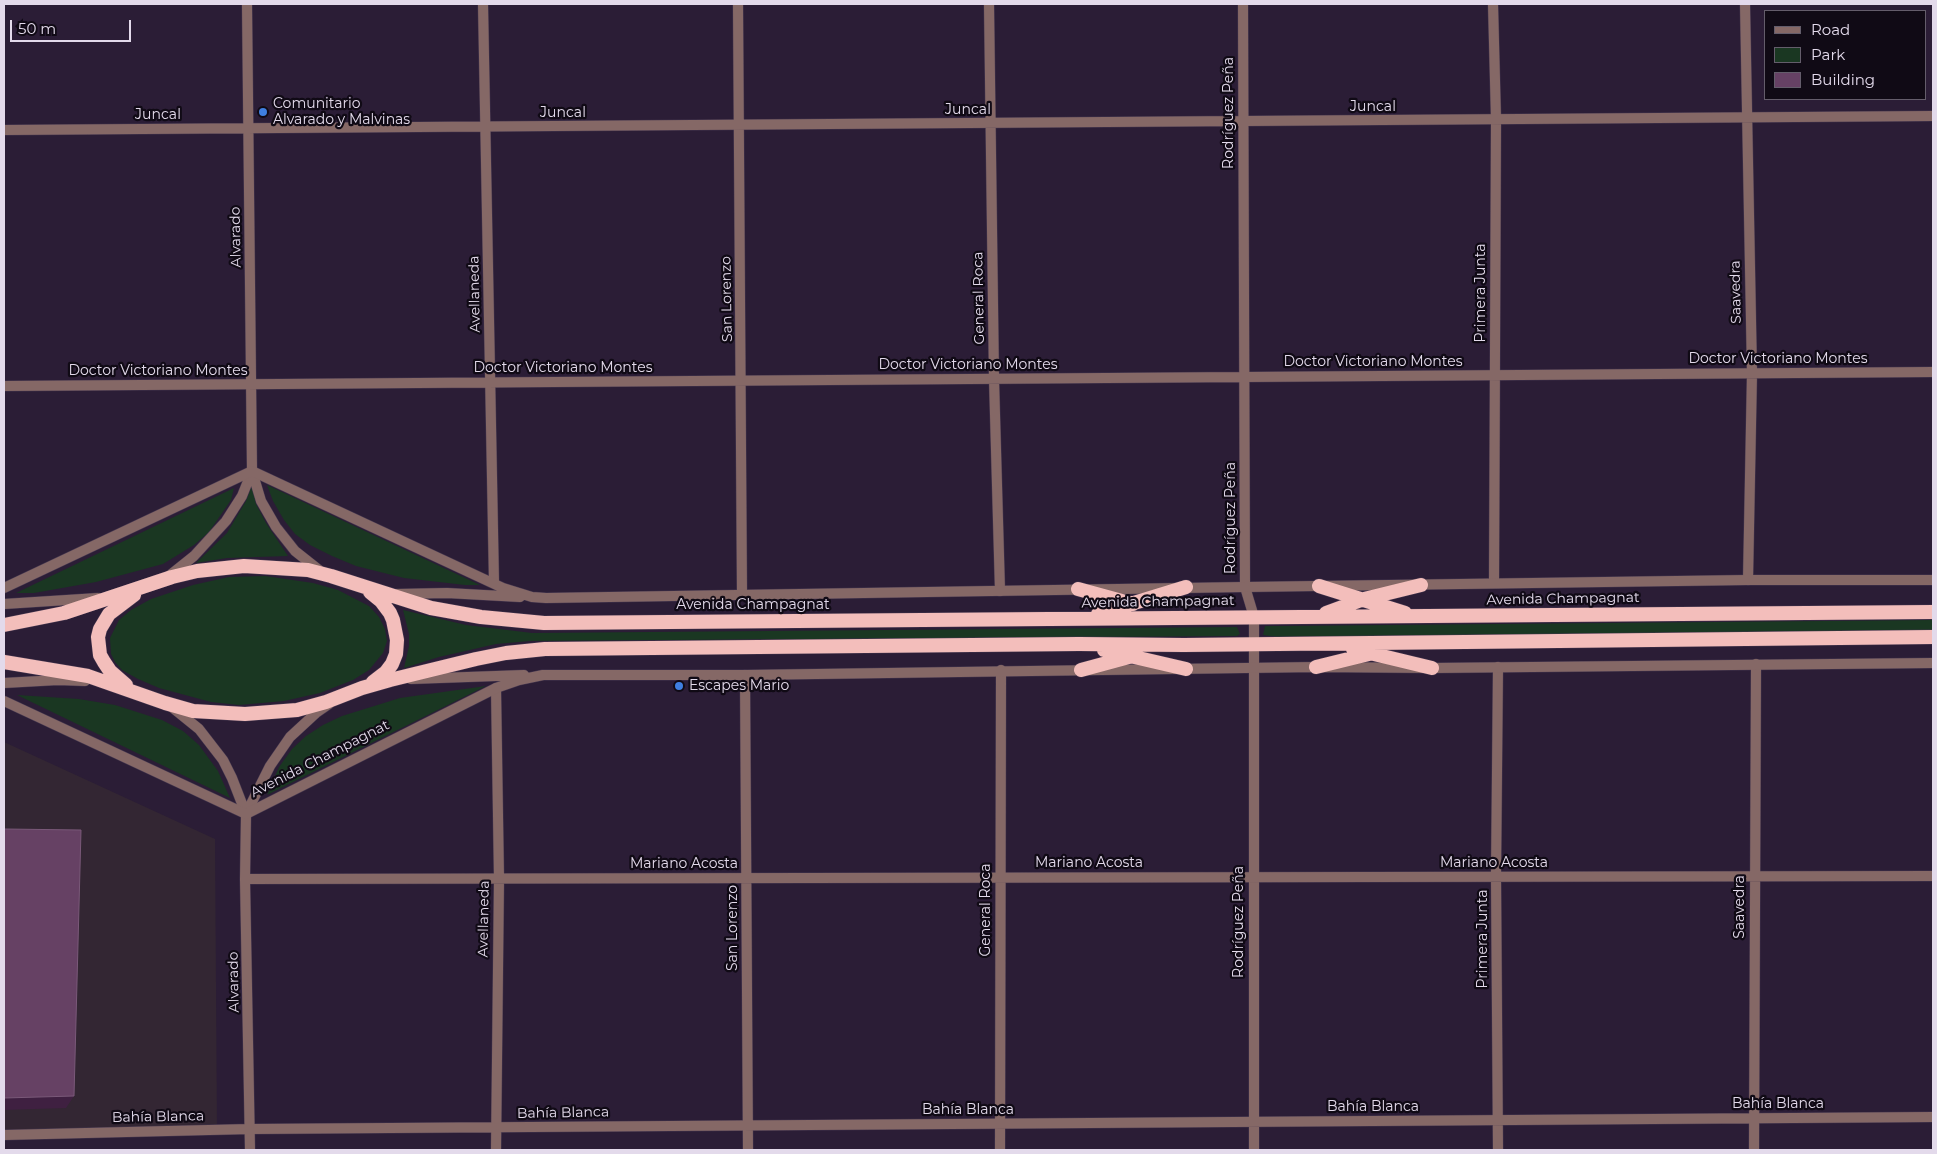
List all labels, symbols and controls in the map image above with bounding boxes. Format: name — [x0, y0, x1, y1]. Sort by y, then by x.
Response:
scale bar — [12, 10, 134, 42]
legend — [1764, 10, 1927, 100]
text: 50 m — [18, 19, 56, 38]
text: Road — [1811, 20, 1850, 39]
text: Park — [1811, 45, 1845, 64]
street label: Rodríguez Peña — [1221, 57, 1237, 169]
text: Building — [1811, 70, 1875, 89]
place label: Comunitario Alvarado y Malvinas — [273, 96, 410, 128]
street label: Juncal — [1350, 99, 1396, 115]
street label: Juncal — [945, 102, 991, 118]
street label: Juncal — [540, 105, 586, 121]
marker: Comunitario Alvarado y Malvinas — [257, 106, 269, 118]
street label: Juncal — [135, 107, 181, 123]
street label: Alvarado — [227, 206, 245, 268]
street label: Primera Junta — [1473, 244, 1489, 342]
street label: General Roca — [970, 251, 988, 345]
street label: Avellaneda — [466, 255, 484, 333]
street label: San Lorenzo — [718, 256, 736, 342]
street label: Saavedra — [1727, 260, 1745, 324]
street label: Doctor Victoriano Montes — [1688, 351, 1868, 367]
street label: Doctor Victoriano Montes — [1283, 354, 1463, 370]
street label: Doctor Victoriano Montes — [878, 357, 1058, 373]
street label: Doctor Victoriano Montes — [473, 360, 653, 376]
street label: Doctor Victoriano Montes — [68, 363, 248, 379]
street label: Rodríguez Peña — [1223, 462, 1239, 574]
street label: Avenida Champagnat — [1486, 589, 1640, 609]
street label: Avenida Champagnat — [1081, 592, 1235, 612]
street label: Avenida Champagnat — [676, 597, 830, 613]
place label: Escapes Mario — [689, 678, 789, 694]
marker: Escapes Mario — [673, 680, 685, 692]
street label: Avenida Champagnat — [248, 717, 392, 801]
street label: Mariano Acosta — [1035, 855, 1143, 871]
street label: Mariano Acosta — [1440, 855, 1548, 871]
street label: Mariano Acosta — [630, 856, 738, 872]
street label: General Roca — [978, 864, 994, 956]
street label: Rodríguez Peña — [1231, 866, 1247, 978]
street label: Saavedra — [1732, 875, 1748, 939]
street label: Avellaneda — [475, 880, 493, 958]
street label: San Lorenzo — [725, 885, 741, 971]
street label: Primera Junta — [1475, 890, 1491, 988]
street label: Alvarado — [225, 951, 243, 1013]
street label: Bahía Blanca — [1732, 1096, 1824, 1112]
street label: Bahía Blanca — [1327, 1099, 1419, 1115]
street label: Bahía Blanca — [922, 1102, 1014, 1118]
street label: Bahía Blanca — [517, 1104, 609, 1122]
street label: Bahía Blanca — [112, 1108, 204, 1126]

